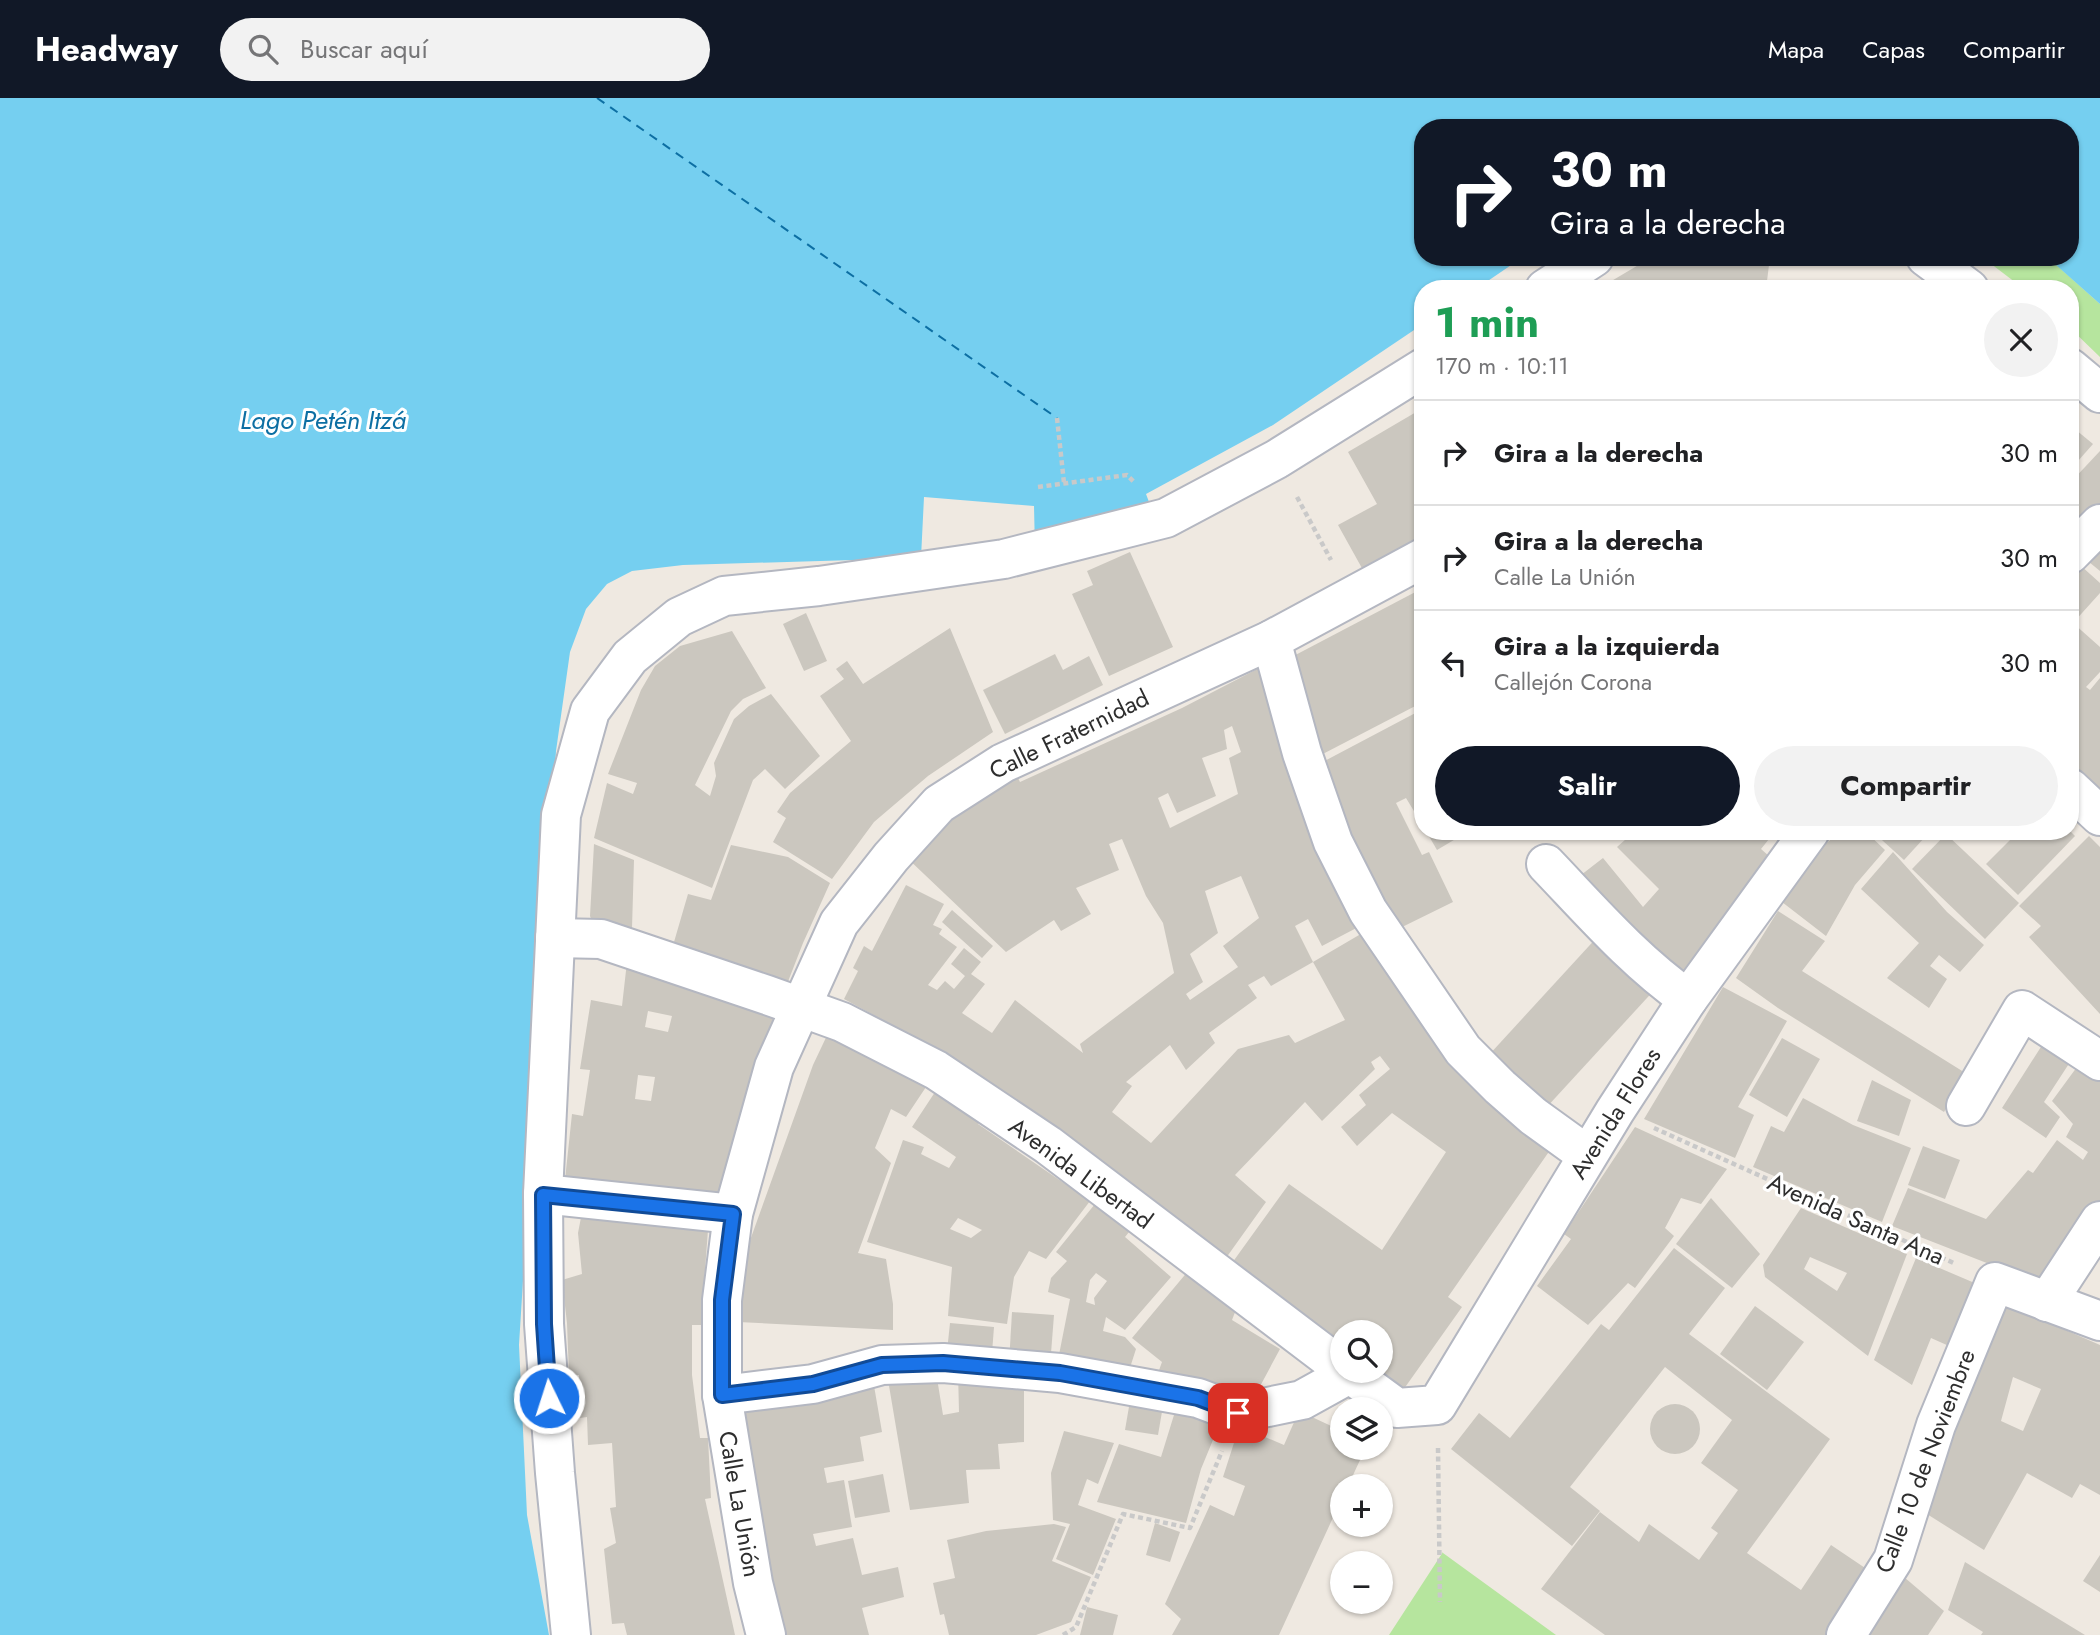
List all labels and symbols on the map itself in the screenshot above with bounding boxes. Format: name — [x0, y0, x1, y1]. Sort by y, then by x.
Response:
water label: Lago Petén Itzá — [240, 401, 407, 439]
street label: Calle Fraternidad — [983, 680, 1155, 788]
street label: Avenida Flores — [1561, 1041, 1669, 1185]
street label: Avenida Libertad — [1002, 1109, 1160, 1237]
street label: Avenida Santa Ana — [1762, 1164, 1950, 1274]
street label: Calle 10 de Noviembre — [1866, 1344, 1984, 1578]
position arrow — [512, 1361, 586, 1435]
pin — [1208, 1383, 1268, 1443]
street label: Calle La Unión — [710, 1428, 770, 1580]

